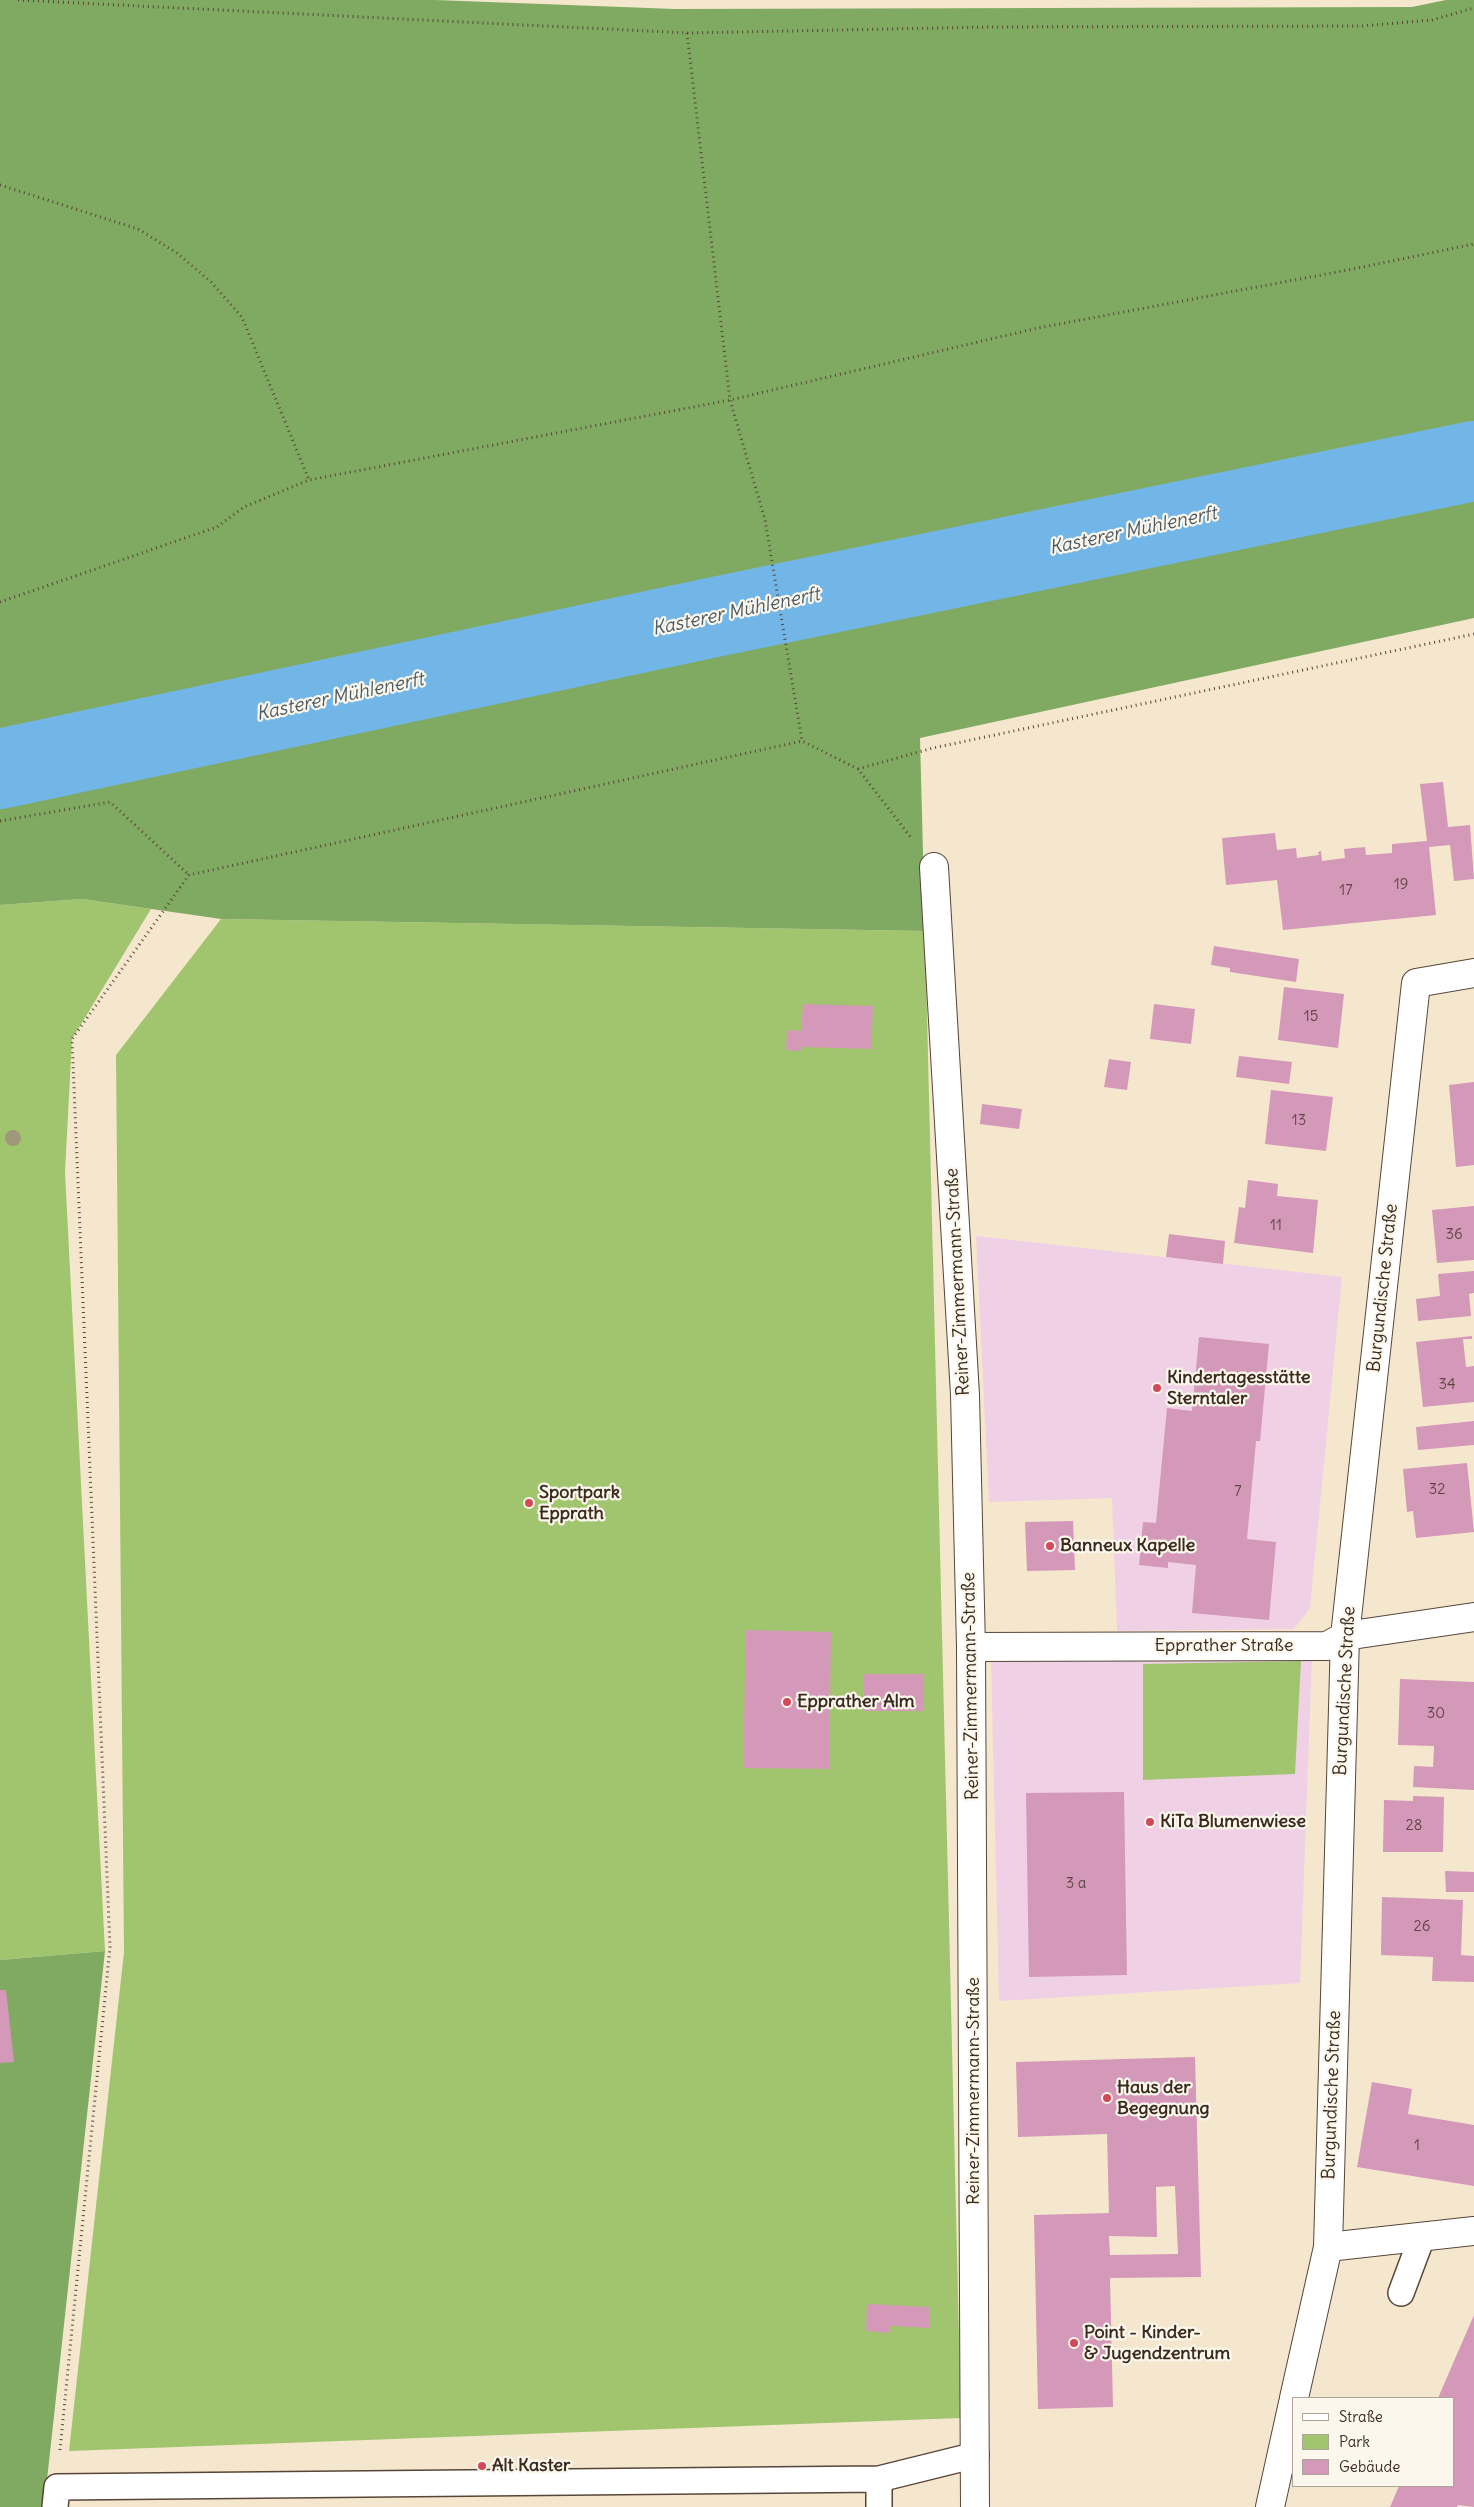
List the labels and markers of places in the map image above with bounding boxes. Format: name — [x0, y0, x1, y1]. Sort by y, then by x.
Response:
place label: Kindertagesstätte Sterntaler — [1167, 1367, 1310, 1410]
marker: Kindertagesstätte Sterntaler — [1151, 1382, 1163, 1394]
place label: Sportpark Epprath — [539, 1482, 620, 1525]
marker: Sportpark Epprath — [523, 1497, 535, 1509]
place label: Banneux Kapelle — [1060, 1535, 1195, 1557]
marker: Banneux Kapelle — [1044, 1540, 1056, 1552]
place label: Epprather Alm — [797, 1691, 915, 1713]
marker: Epprather Alm — [781, 1696, 793, 1708]
place label: KiTa Blumenwiese — [1160, 1811, 1306, 1833]
marker: KiTa Blumenwiese — [1144, 1816, 1156, 1828]
place label: Haus der Begegnung — [1117, 2077, 1210, 2120]
marker: Haus der Begegnung — [1101, 2092, 1113, 2104]
place label: Point - Kinder- & Jugendzentrum — [1084, 2322, 1230, 2364]
marker: Point - Kinder- & Jugendzentrum — [1068, 2337, 1080, 2349]
place label: Alt Kaster — [492, 2455, 570, 2477]
marker: Alt Kaster — [476, 2460, 488, 2472]

